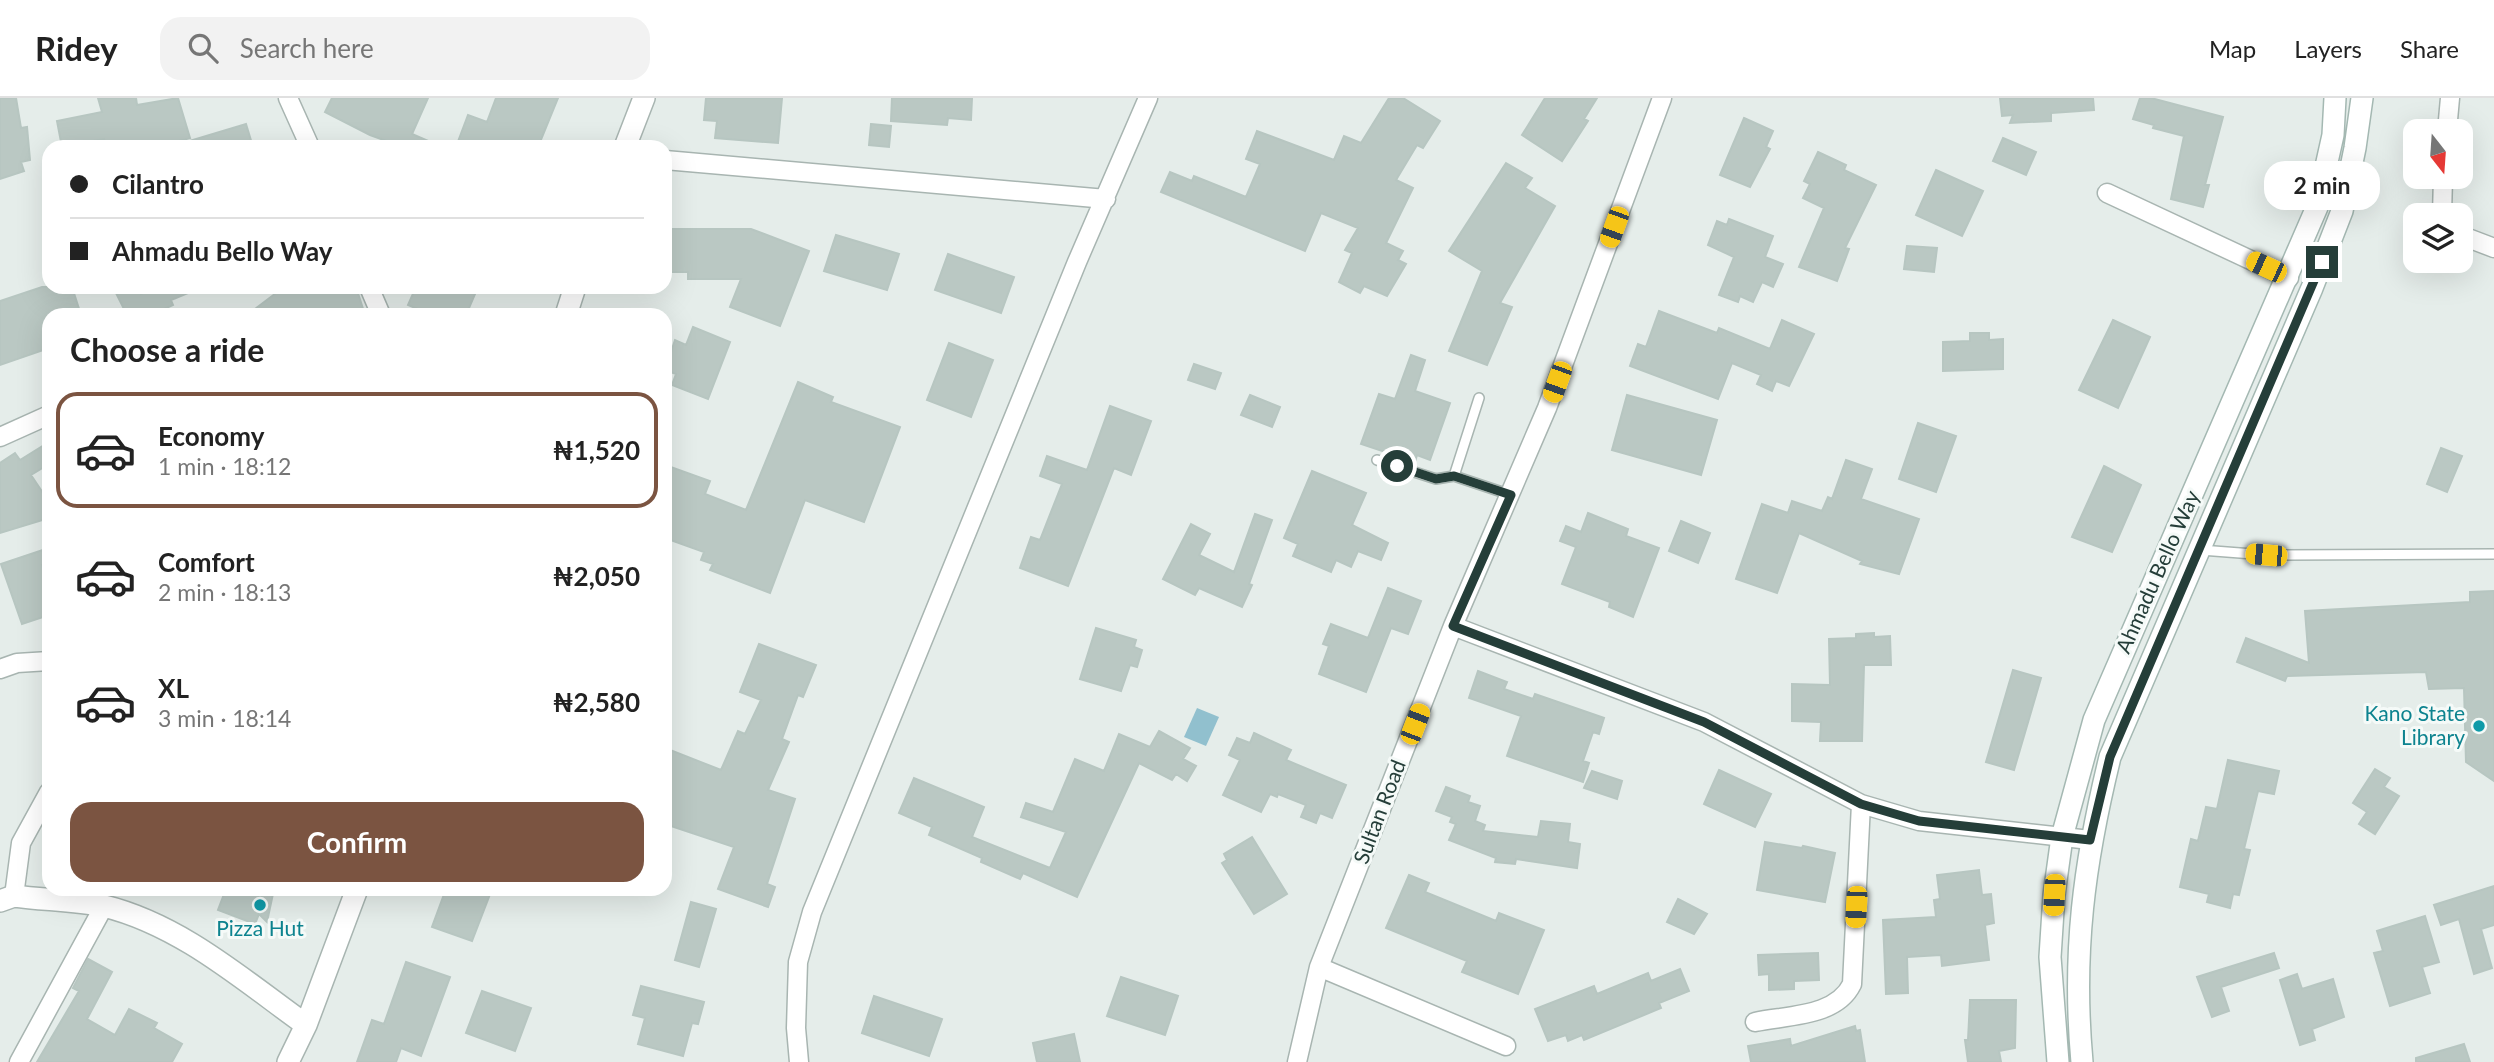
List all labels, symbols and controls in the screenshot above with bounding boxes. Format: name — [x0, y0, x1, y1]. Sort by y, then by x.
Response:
search box — [160, 17, 650, 80]
text: Ridey — [35, 28, 118, 68]
icon: search — [184, 29, 222, 67]
text: Search here — [240, 32, 374, 64]
text: Map — [2209, 34, 2256, 63]
text: Layers — [2294, 34, 2362, 63]
text: Share — [2400, 34, 2459, 63]
north arrow — [2403, 119, 2473, 189]
map controls — [2403, 119, 2473, 273]
callout: 2 min — [2264, 160, 2380, 209]
text: Cilantro — [112, 168, 204, 200]
text: 2 min — [2293, 171, 2351, 199]
button: layers — [2403, 203, 2473, 273]
car — [1597, 204, 1632, 250]
text: Ahmadu Bello Way — [112, 235, 333, 267]
route end — [2306, 246, 2338, 278]
car — [2243, 249, 2290, 285]
text: Choose a ride — [70, 330, 264, 369]
car — [1540, 359, 1575, 405]
icon: car — [74, 419, 137, 482]
text: Economy — [158, 420, 264, 452]
text: ₦1,520 — [553, 434, 640, 466]
route start — [1381, 450, 1413, 482]
text: 1 min · 18:12 — [158, 452, 291, 480]
street label: Ahmadu Bello Way — [2110, 486, 2204, 657]
car — [2245, 543, 2288, 567]
icon: car — [74, 545, 137, 608]
text: Comfort — [158, 546, 255, 578]
text: ₦2,050 — [553, 560, 640, 592]
text: 2 min · 18:13 — [158, 578, 291, 606]
icon: car — [74, 671, 137, 734]
text: XL — [158, 672, 189, 704]
text: ₦2,580 — [553, 686, 640, 718]
place label: Kano State Library — [2364, 700, 2465, 749]
car — [1398, 701, 1433, 747]
text: 3 min · 18:14 — [158, 704, 291, 732]
marker: Kano State Library — [2471, 718, 2487, 734]
street label: Sultan Road — [1347, 756, 1410, 867]
button: Confirm — [70, 802, 644, 882]
car — [2043, 873, 2066, 917]
car — [1845, 885, 1868, 929]
marker: Pizza Hut — [252, 897, 268, 913]
place label: Pizza Hut — [216, 915, 304, 940]

